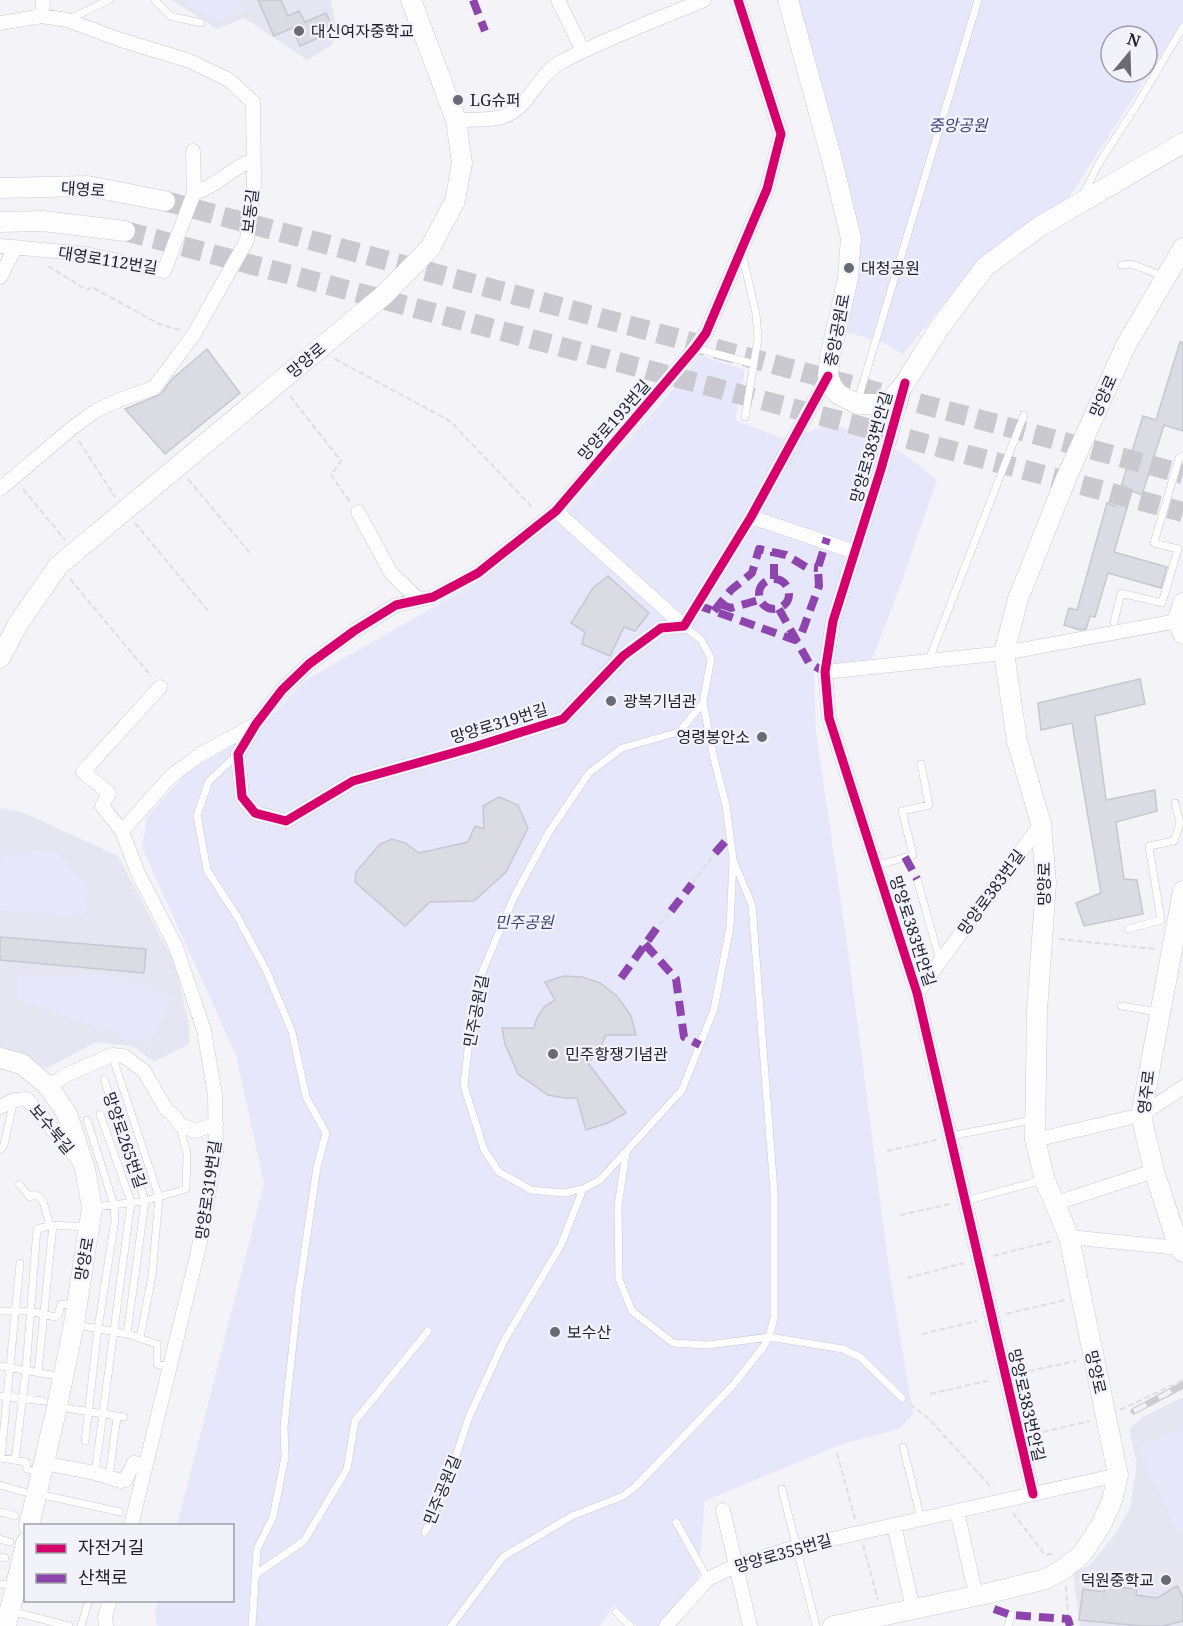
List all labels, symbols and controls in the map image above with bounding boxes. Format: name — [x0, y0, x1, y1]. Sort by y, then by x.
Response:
place label: 대신여자중학교 — [311, 20, 414, 42]
marker: 대신여자중학교 — [292, 24, 306, 38]
north arrow — [1099, 24, 1159, 84]
text: N — [1124, 27, 1144, 52]
place label: LG슈퍼 — [470, 89, 521, 111]
marker: LG슈퍼 — [451, 93, 465, 107]
park label: 중앙공원 — [929, 114, 989, 136]
street label: 대영로 — [60, 176, 106, 202]
street label: 보동길 — [236, 188, 264, 234]
street label: 대영로112번길 — [57, 241, 159, 279]
place label: 대청공원 — [861, 257, 920, 279]
marker: 대청공원 — [842, 261, 856, 275]
street label: 중앙공원로 — [819, 292, 855, 368]
street label: 망양로 — [282, 337, 330, 383]
street label: 망양로 — [1084, 371, 1122, 421]
street label: 망양로193번길 — [573, 375, 655, 465]
street label: 망양로383번안길 — [845, 389, 897, 505]
place label: 광복기념관 — [623, 690, 697, 712]
marker: 광복기념관 — [604, 694, 618, 708]
street label: 망양로319번길 — [448, 698, 550, 748]
place label: 영령봉안소 — [676, 726, 750, 748]
marker: 영령봉안소 — [755, 730, 769, 744]
street label: 망양로383번길 — [953, 845, 1029, 939]
street label: 망양로 — [1033, 862, 1055, 906]
street label: 망양로383번안길 — [885, 873, 941, 989]
park label: 민주공원 — [495, 911, 555, 933]
street label: 민주공원길 — [458, 973, 494, 1049]
place label: 민주항쟁기념관 — [565, 1043, 668, 1065]
marker: 민주항쟁기념관 — [546, 1047, 560, 1061]
street label: 영주로 — [1132, 1068, 1160, 1115]
street label: 망양로265번길 — [98, 1089, 152, 1191]
street label: 보수북길 — [25, 1099, 79, 1159]
street label: 망양로319번길 — [190, 1139, 226, 1241]
street label: 망양로 — [69, 1235, 99, 1283]
place label: 보수산 — [567, 1321, 611, 1343]
marker: 보수산 — [548, 1325, 562, 1339]
street label: 망양로383번안길 — [1003, 1346, 1051, 1464]
street label: 망양로 — [1080, 1348, 1112, 1396]
street label: 민주공원길 — [418, 1452, 466, 1528]
legend — [24, 1524, 234, 1602]
street label: 망양로355번길 — [732, 1529, 834, 1577]
text: 자전거길 — [78, 1535, 144, 1559]
text: 산책로 — [78, 1565, 128, 1589]
place label: 덕원중학교 — [1080, 1569, 1154, 1591]
marker: 덕원중학교 — [1159, 1573, 1173, 1587]

